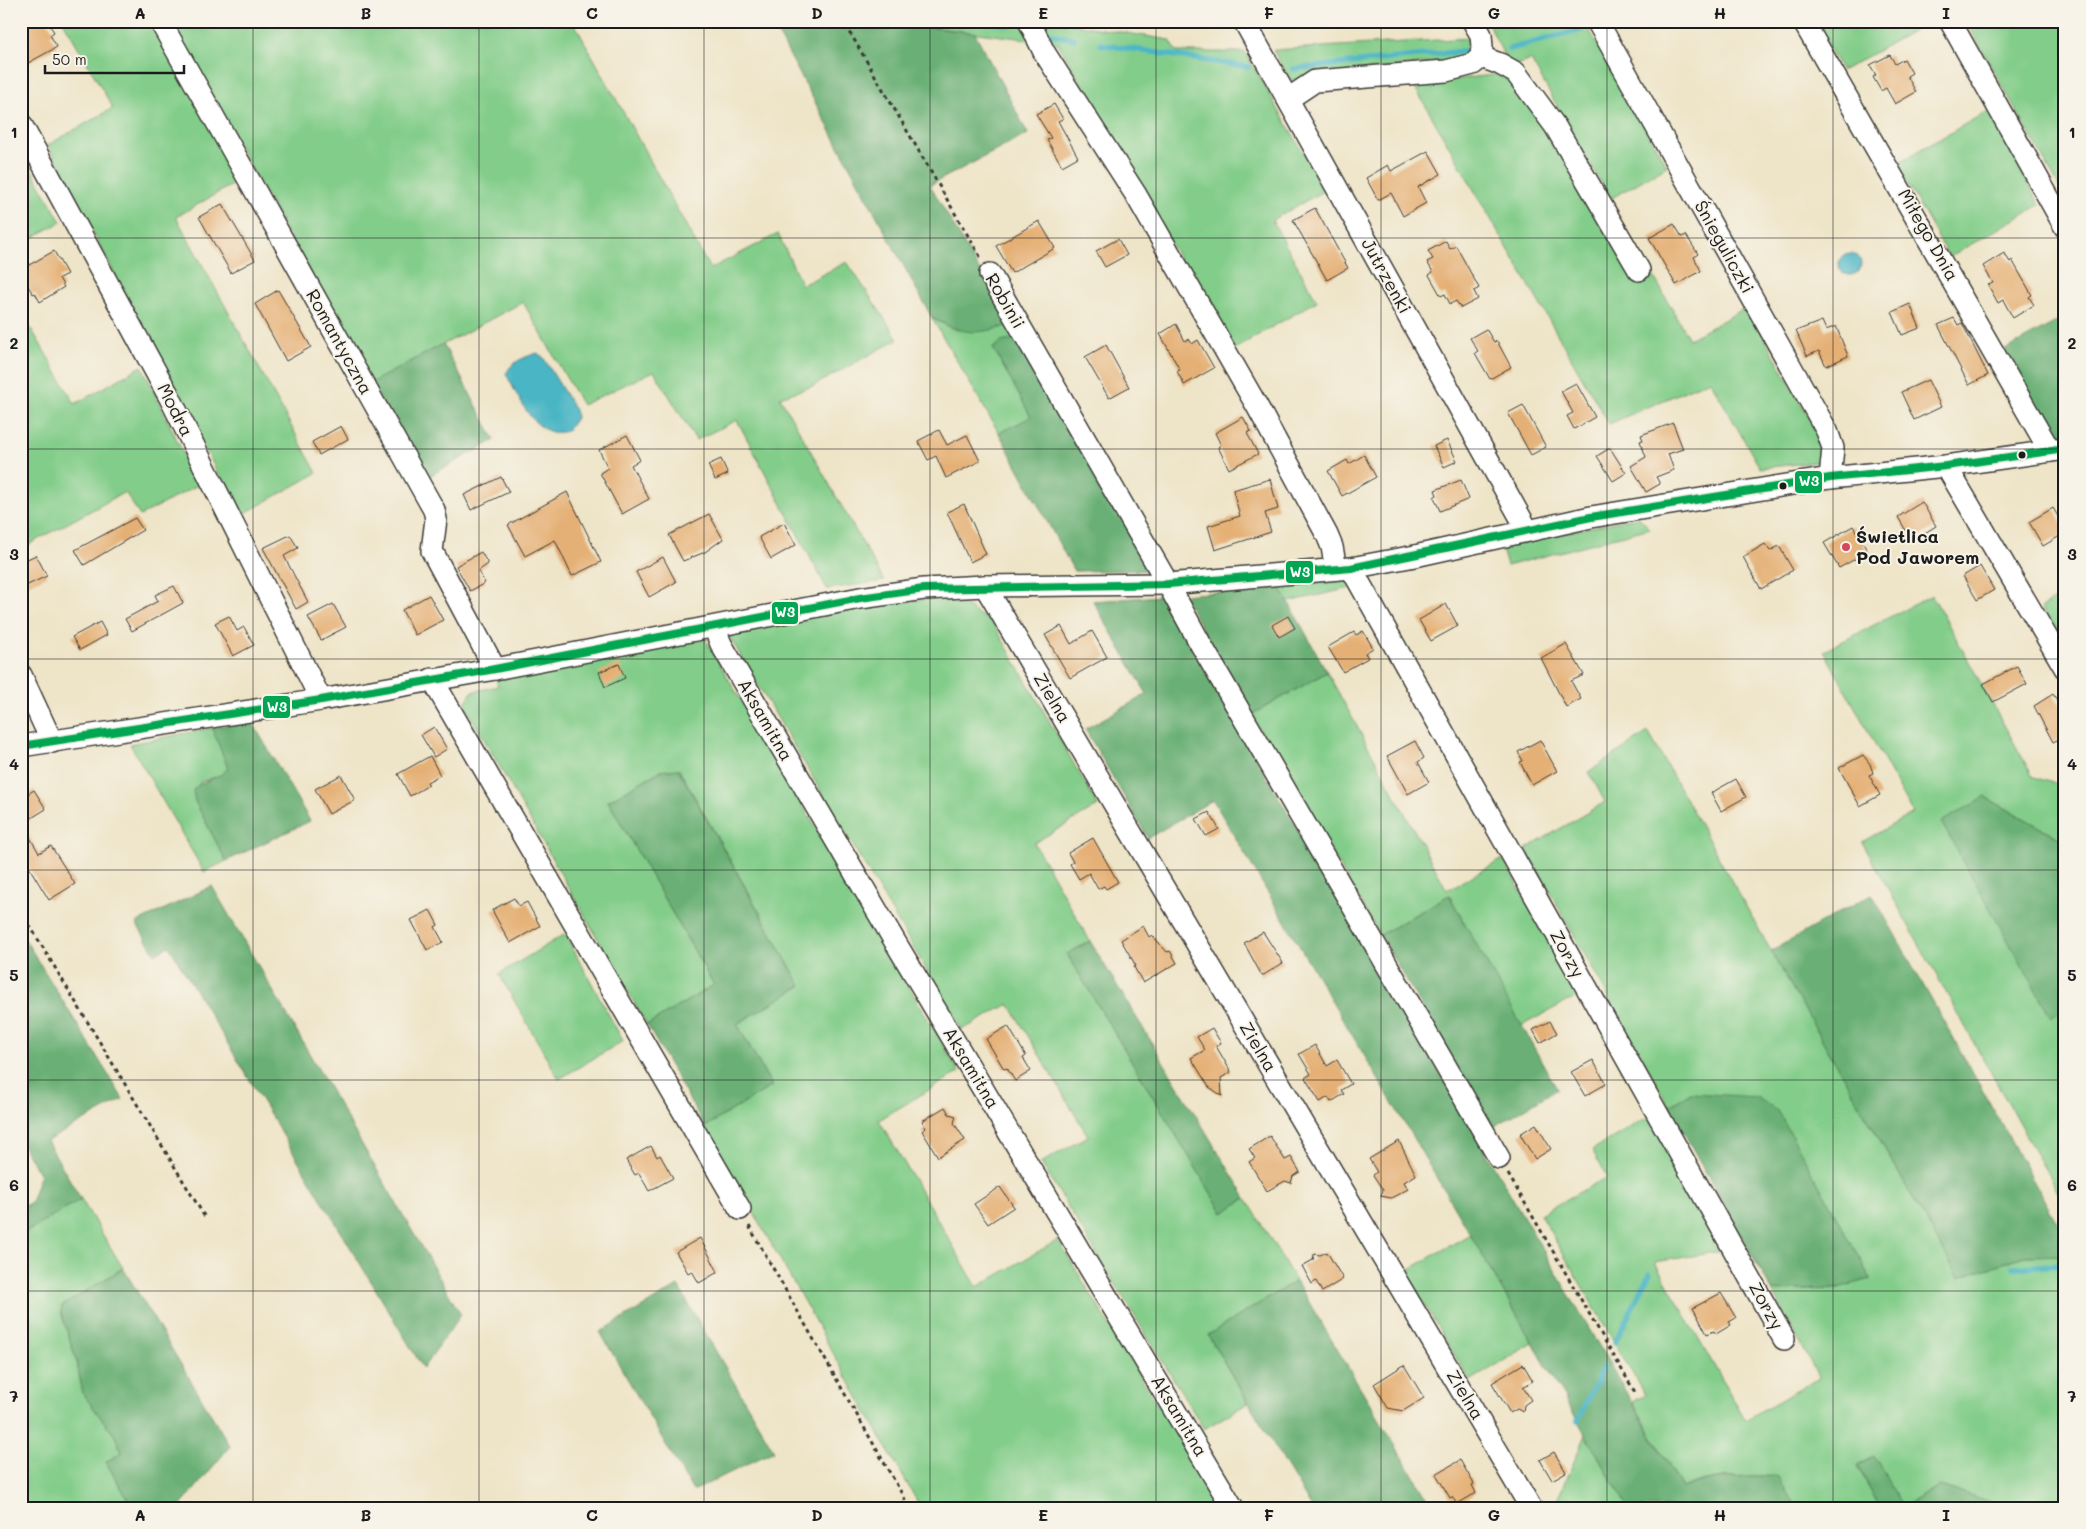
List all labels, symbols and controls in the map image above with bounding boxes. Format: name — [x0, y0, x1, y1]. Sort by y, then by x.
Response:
text: A — [134, 2, 146, 23]
text: B — [361, 2, 371, 23]
text: C — [586, 2, 598, 23]
text: D — [811, 2, 823, 23]
text: E — [1038, 2, 1048, 23]
text: F — [1264, 2, 1274, 23]
text: G — [1488, 2, 1500, 23]
text: H — [1714, 2, 1726, 23]
text: I — [1942, 2, 1950, 23]
scale bar — [45, 42, 184, 74]
text: 50 m — [52, 49, 87, 69]
text: 1 — [10, 121, 18, 142]
text: 1 — [2068, 121, 2076, 142]
street label: Miłego Dnia — [1893, 184, 1965, 285]
street label: Śnieguliczki — [1689, 196, 1760, 297]
street label: Jutrzenki — [1356, 233, 1417, 318]
street label: Robinii — [980, 268, 1031, 333]
street label: Romantyczna — [301, 285, 379, 398]
text: 2 — [10, 332, 19, 353]
text: 2 — [2068, 332, 2077, 353]
street label: Modra — [152, 379, 199, 440]
unlabelled marker — [2017, 450, 2027, 460]
line badge: W3 — [1794, 470, 1823, 494]
text: W3 — [1799, 471, 1819, 490]
unlabelled marker — [1778, 481, 1788, 491]
place label: Świetlica Pod Jaworem — [1856, 524, 1979, 569]
marker: Świetlica Pod Jaworem — [1840, 541, 1852, 553]
text: 3 — [9, 543, 19, 564]
text: 3 — [2067, 543, 2077, 564]
line badge: W3 — [1285, 560, 1314, 584]
text: W3 — [1290, 562, 1310, 581]
line badge: W3 — [771, 601, 799, 625]
text: W3 — [775, 602, 795, 621]
street label: Zielna — [1029, 668, 1077, 727]
street label: Aksamitna — [733, 674, 799, 765]
line badge: W3 — [262, 695, 291, 719]
text: W3 — [267, 697, 287, 716]
text: 4 — [9, 753, 19, 774]
text: 4 — [2067, 753, 2077, 774]
street label: Zorzy — [1545, 925, 1591, 982]
text: 5 — [9, 964, 19, 985]
text: 5 — [2067, 964, 2077, 985]
street label: Zielna — [1235, 1017, 1283, 1076]
street label: Aksamitna — [938, 1022, 1006, 1113]
text: 6 — [9, 1174, 19, 1195]
text: 6 — [2067, 1174, 2077, 1195]
street label: Zorzy — [1744, 1277, 1790, 1334]
street label: Zielna — [1442, 1365, 1490, 1424]
street label: Aksamitna — [1146, 1370, 1214, 1461]
text: 7 — [10, 1385, 19, 1406]
text: 7 — [2068, 1385, 2077, 1406]
text: A — [134, 1504, 146, 1525]
text: B — [361, 1504, 371, 1525]
text: C — [586, 1504, 598, 1525]
text: D — [811, 1504, 823, 1525]
text: E — [1038, 1504, 1048, 1525]
text: F — [1264, 1504, 1274, 1525]
text: G — [1488, 1504, 1500, 1525]
text: H — [1714, 1504, 1726, 1525]
text: I — [1942, 1504, 1950, 1525]

